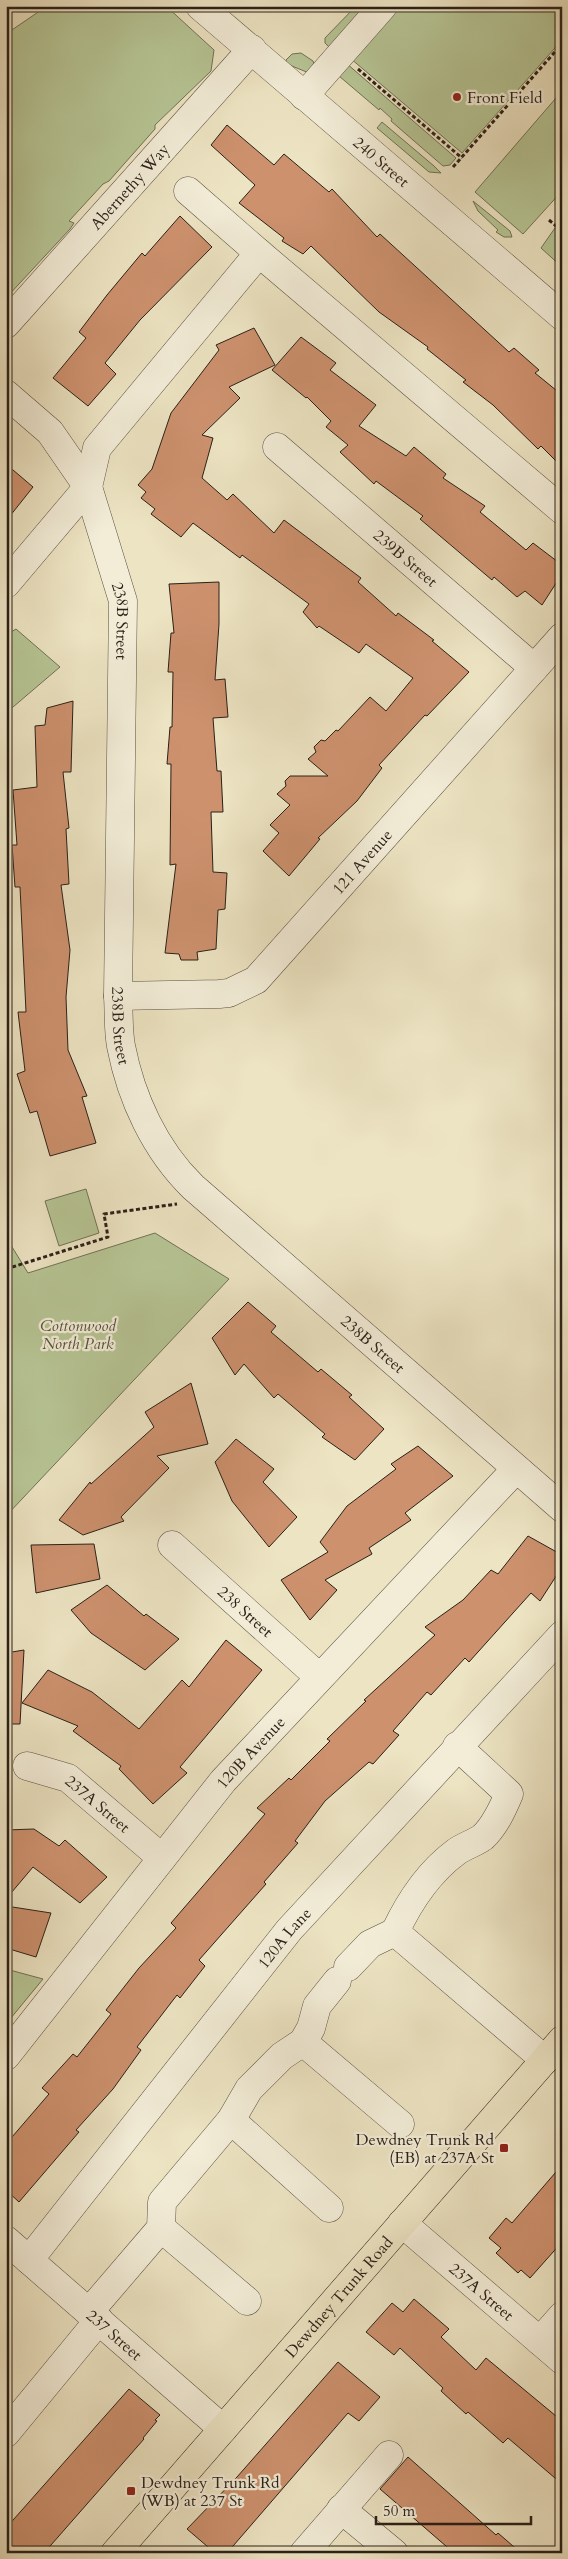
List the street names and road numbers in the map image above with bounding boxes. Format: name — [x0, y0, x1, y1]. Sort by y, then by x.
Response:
street label: 240 Street — [348, 132, 414, 192]
street label: Abernethy Way — [86, 138, 175, 235]
street label: 239B Street — [368, 525, 442, 592]
street label: 238B Street — [106, 580, 133, 660]
street label: 121 Avenue — [327, 825, 398, 900]
street label: 238B Street — [106, 986, 135, 1067]
street label: 238B Street — [336, 1311, 409, 1379]
street label: 238 Street — [213, 1581, 277, 1643]
street label: 120B Avenue — [211, 1712, 290, 1793]
street label: 237A Street — [60, 1770, 134, 1838]
street label: 120A Lane — [253, 1903, 316, 1973]
street label: Dewdney Trunk Road — [280, 2232, 398, 2363]
street label: 237A Street — [444, 2258, 518, 2326]
street label: 237 Street — [81, 2305, 147, 2366]

